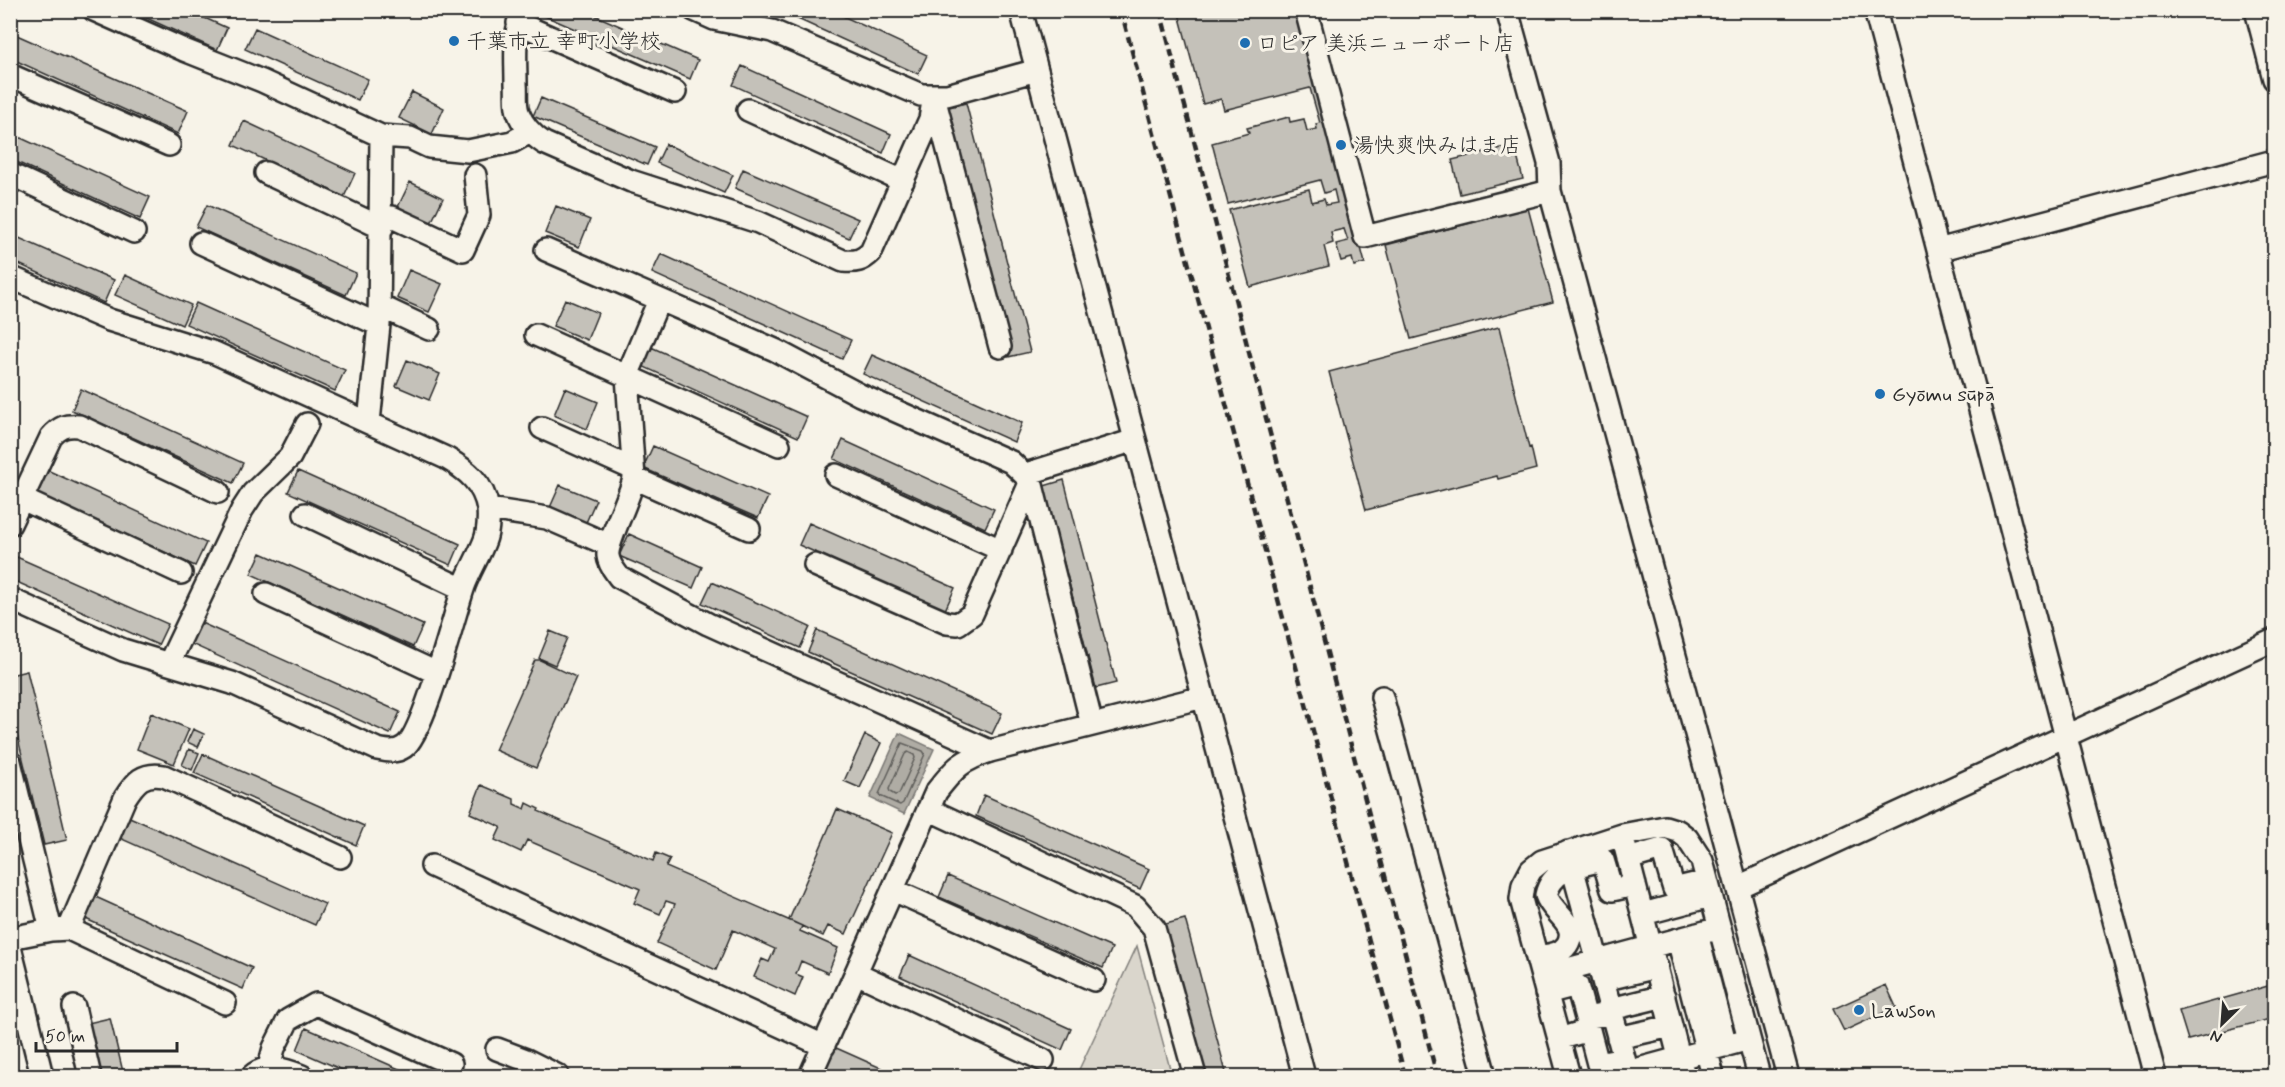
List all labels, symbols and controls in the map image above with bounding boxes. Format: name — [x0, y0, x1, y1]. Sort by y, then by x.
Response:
place label: 千葉市立 幸町小学校 — [466, 28, 661, 56]
place label: ロピア 美浜ニューポート店 — [1257, 30, 1515, 58]
marker: 千葉市立 幸町小学校 — [447, 34, 461, 48]
marker: ロピア 美浜ニューポート店 — [1238, 36, 1252, 50]
place label: 湯快爽快みはま店 — [1353, 132, 1521, 160]
marker: 湯快爽快みはま店 — [1334, 138, 1348, 152]
place label: Gyōmu sūpā — [1892, 381, 1995, 409]
marker: Gyōmu sūpā — [1873, 387, 1887, 401]
north arrow — [2192, 994, 2252, 1054]
place label: Lawson — [1871, 997, 1936, 1025]
marker: Lawson — [1852, 1003, 1866, 1017]
scale bar — [36, 1015, 177, 1053]
text: N — [2207, 1024, 2226, 1048]
text: 50 m — [45, 1025, 85, 1049]

